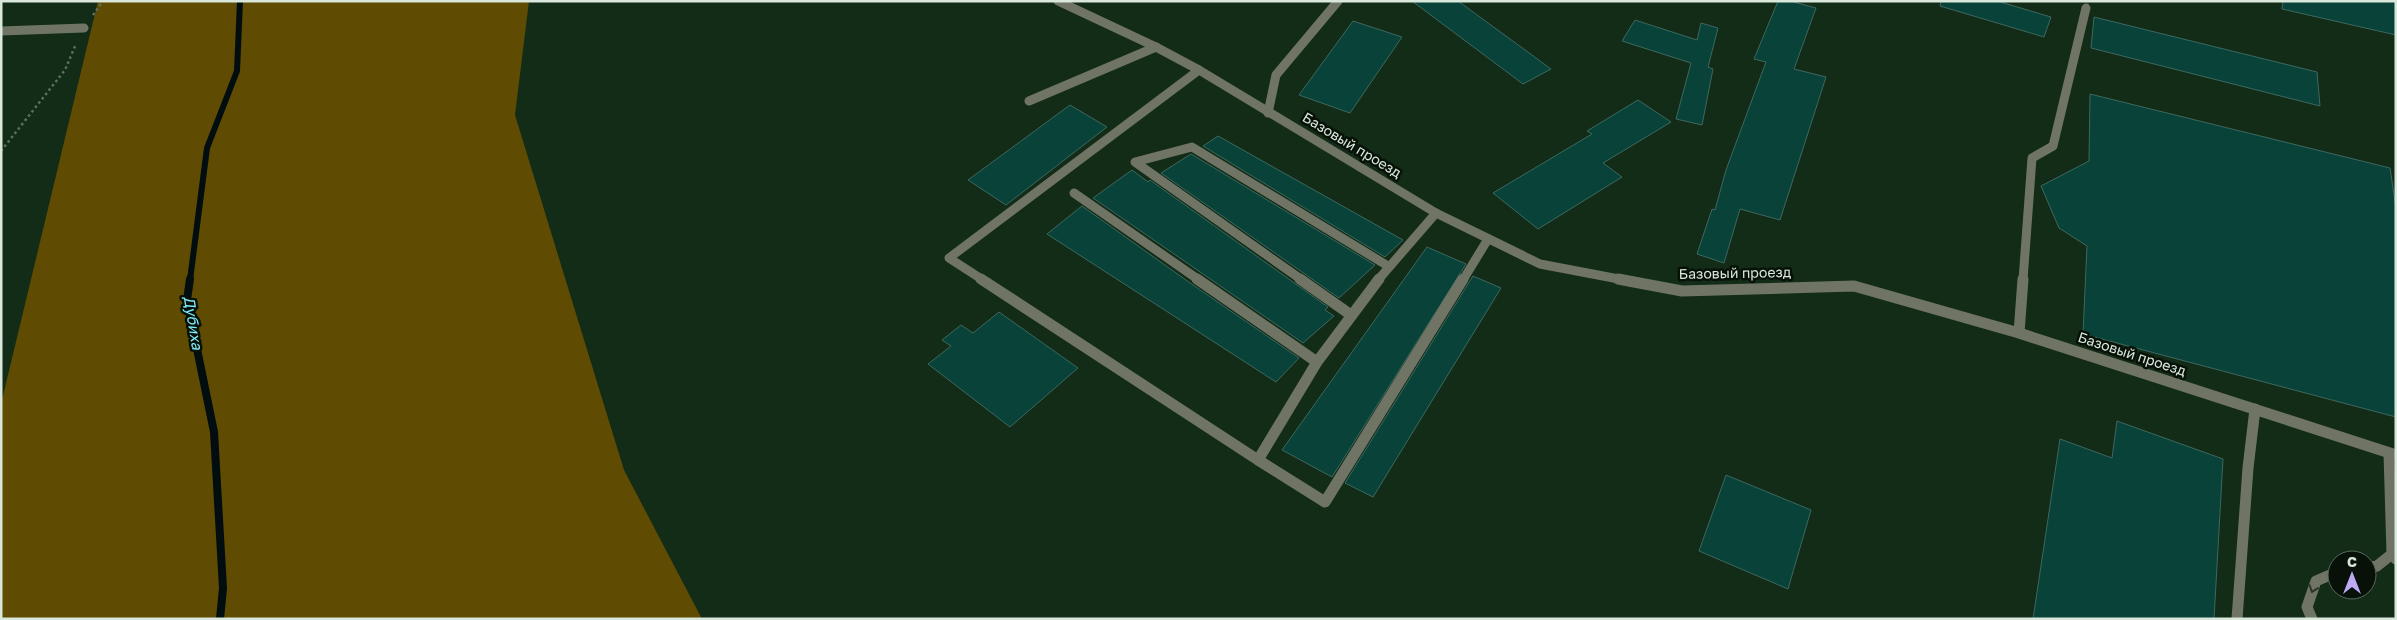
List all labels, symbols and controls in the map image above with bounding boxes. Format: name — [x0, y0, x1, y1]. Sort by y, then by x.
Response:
street label: Базовый проезд — [1300, 108, 1405, 181]
street label: Базовый проезд — [1679, 263, 1792, 282]
water label: Дубиха — [180, 294, 207, 351]
street label: Базовый проезд — [2076, 328, 2189, 379]
north arrow — [2327, 550, 2377, 600]
text: С — [2347, 553, 2357, 570]
one-way arrow — [2309, 584, 2319, 593]

